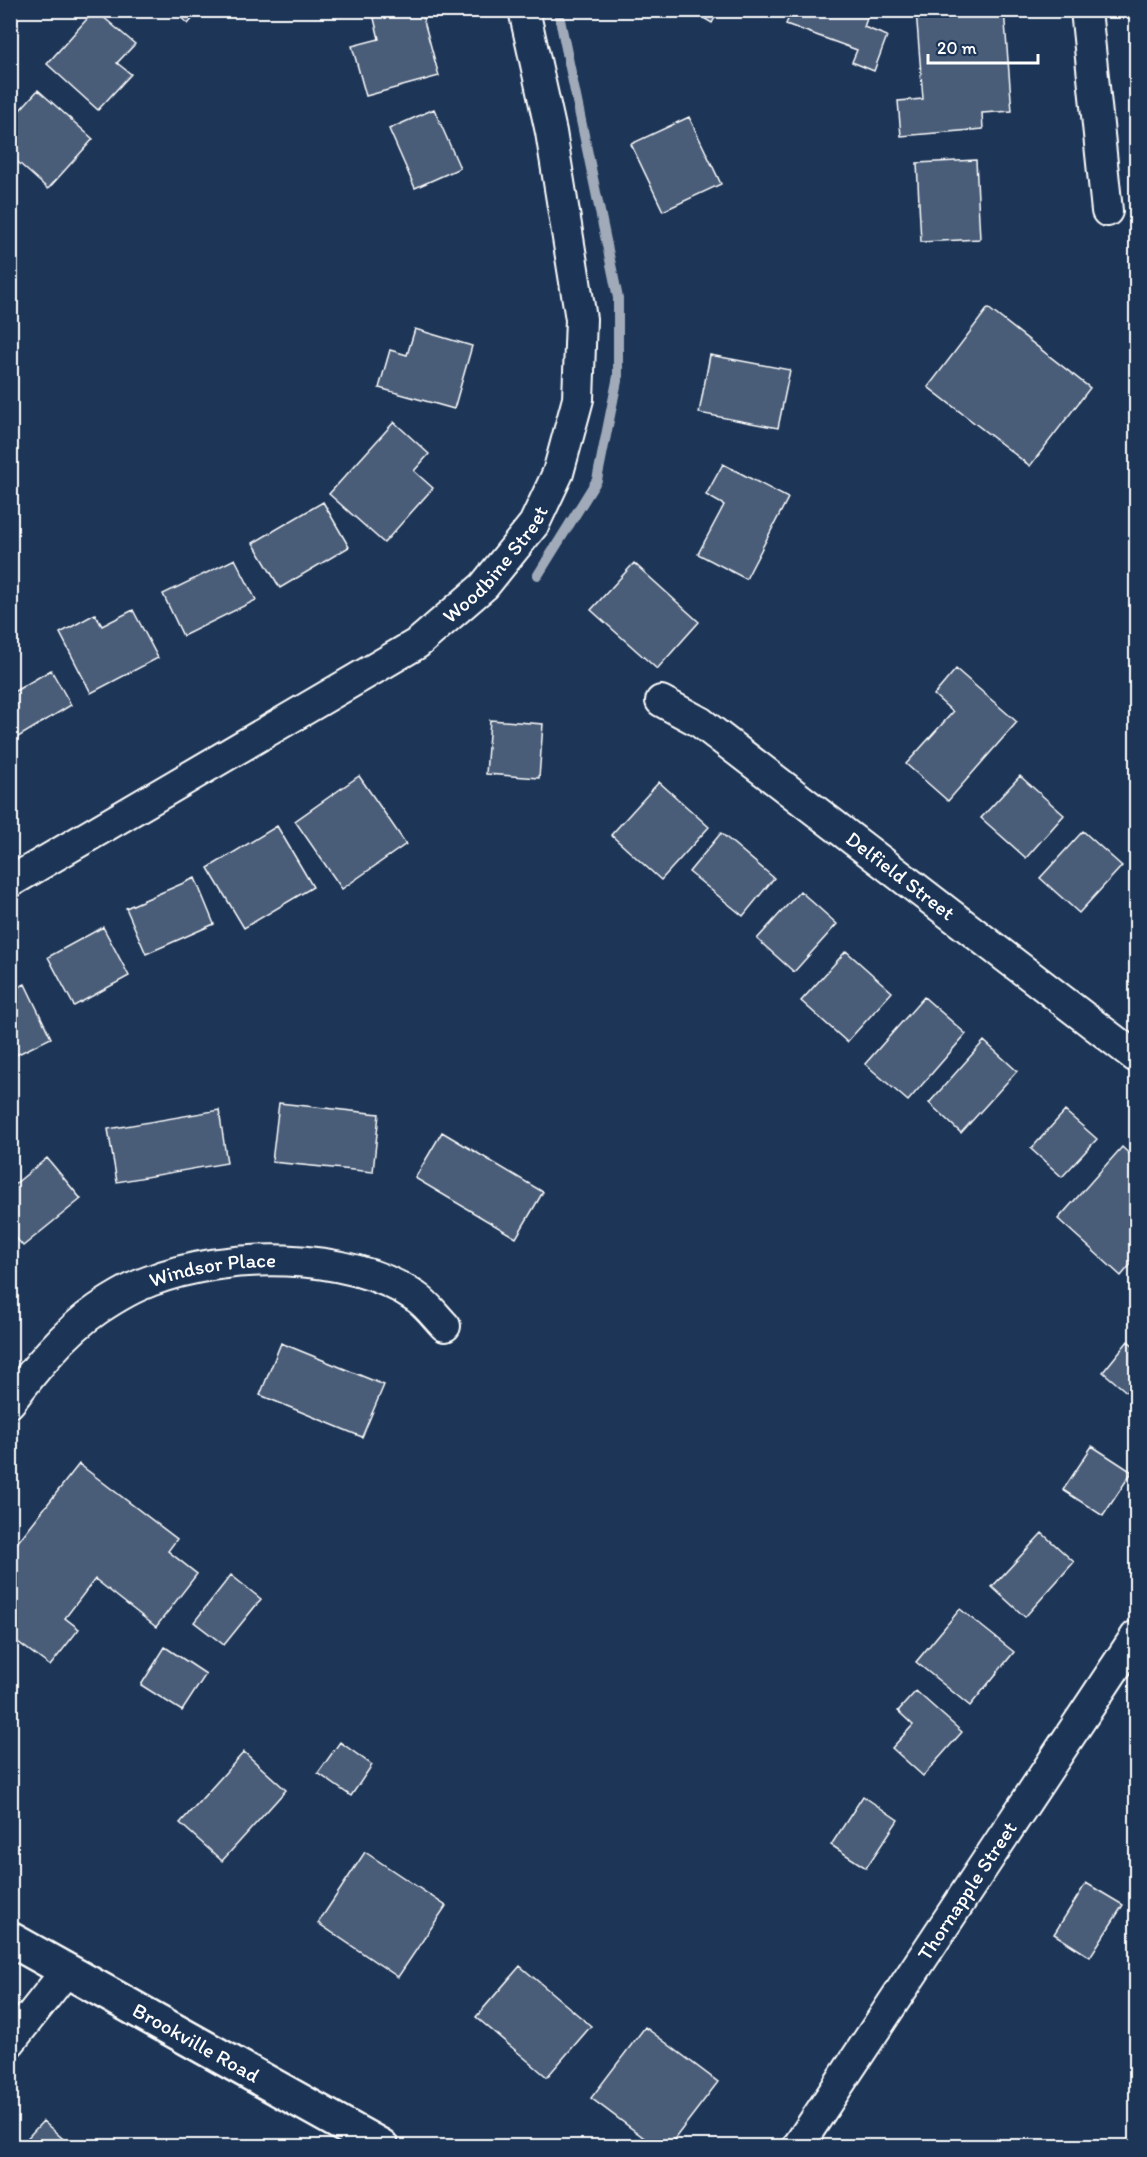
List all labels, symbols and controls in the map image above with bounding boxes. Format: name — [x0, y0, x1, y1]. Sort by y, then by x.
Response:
scale bar — [928, 27, 1038, 65]
text: 20 m — [937, 37, 977, 59]
street label: Woodbine Street — [437, 501, 553, 628]
street label: Delfield Street — [841, 826, 960, 925]
street label: Windsor Place — [146, 1247, 276, 1292]
street label: Thornapple Street — [911, 1816, 1022, 1965]
street label: Brookville Road — [128, 1997, 265, 2088]

